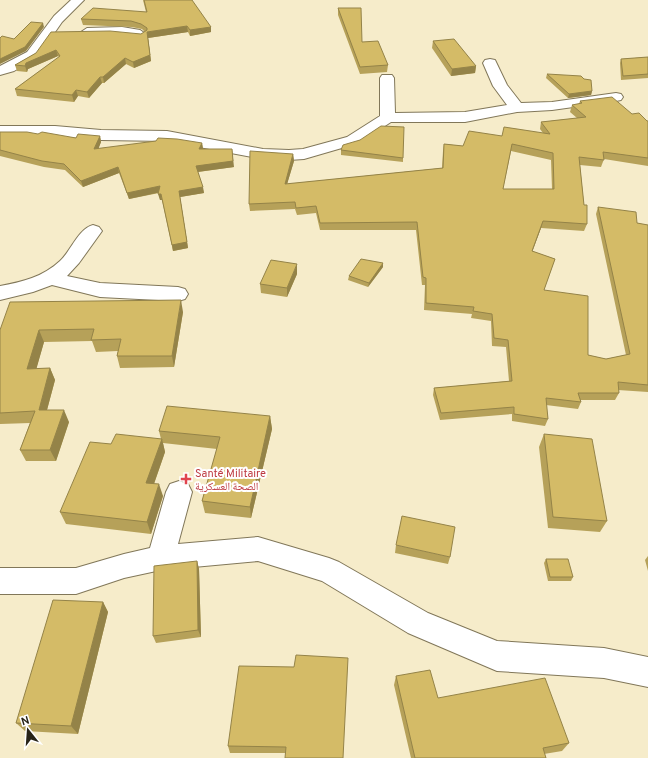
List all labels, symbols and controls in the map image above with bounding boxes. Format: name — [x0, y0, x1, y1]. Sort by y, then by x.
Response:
place label: Santé Militaire الصحة العسكرية — [195, 467, 266, 494]
marker: Santé Militaire الصحة العسكرية — [180, 473, 192, 485]
north arrow — [8, 710, 48, 750]
text: N — [20, 714, 31, 729]

